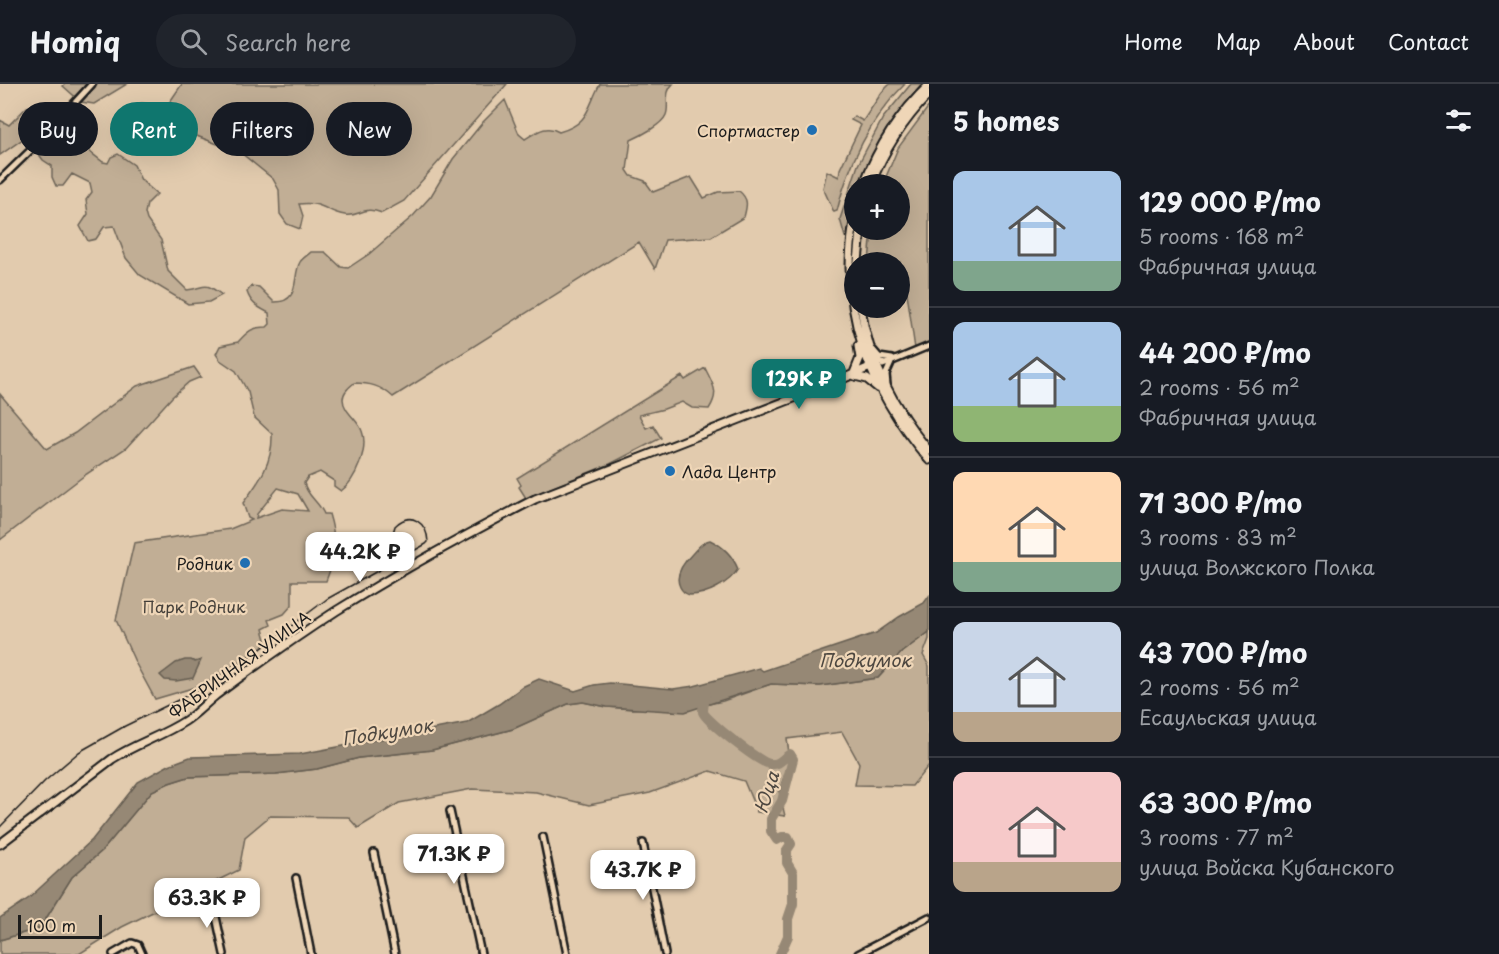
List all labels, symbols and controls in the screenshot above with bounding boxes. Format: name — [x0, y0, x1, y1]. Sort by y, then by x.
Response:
search box — [156, 14, 576, 68]
text: Homiq — [30, 20, 120, 63]
icon: search — [177, 25, 210, 58]
text: Search here — [225, 25, 351, 58]
text: Home — [1124, 25, 1183, 57]
text: Map — [1216, 25, 1261, 57]
text: About — [1294, 25, 1355, 57]
text: Contact — [1388, 25, 1469, 57]
text: 5 homes — [953, 101, 1059, 140]
chip: Buy — [18, 102, 98, 156]
chip: Rent — [110, 102, 198, 156]
chip: Filters — [210, 102, 314, 156]
chip: New — [326, 102, 412, 156]
icon: filters — [1442, 104, 1475, 137]
place label: Спортмастер — [697, 118, 800, 142]
marker: Спортмастер — [805, 123, 819, 137]
map controls — [844, 174, 910, 318]
button: + — [844, 174, 910, 240]
text: 129 000 ₽/mo — [1139, 182, 1321, 221]
icon: home — [1001, 195, 1073, 267]
text: 5 rooms · 168 m² — [1139, 221, 1304, 251]
text: Фабричная улица — [1139, 251, 1316, 281]
button: − — [844, 252, 910, 318]
text: 44 200 ₽/mo — [1139, 333, 1311, 372]
icon: home — [1001, 346, 1073, 418]
pin: 129K ₽ — [750, 359, 848, 410]
text: 129K ₽ — [766, 363, 832, 393]
text: 2 rooms · 56 m² — [1139, 372, 1300, 402]
text: Фабричная улица — [1139, 402, 1316, 432]
place label: Лада Центр — [682, 459, 776, 483]
marker: Лада Центр — [663, 464, 677, 478]
text: 71 300 ₽/mo — [1139, 483, 1302, 522]
icon: home — [1001, 496, 1073, 568]
text: 3 rooms · 83 m² — [1139, 522, 1297, 552]
pin: 44.2K ₽ — [305, 532, 415, 583]
text: 44.2K ₽ — [319, 536, 401, 566]
place label: Родник — [176, 551, 233, 575]
text: улица Волжского Полка — [1139, 552, 1375, 582]
marker: Родник — [238, 556, 252, 570]
park label: Парк Родник — [143, 594, 246, 618]
street label: ФАБРИЧНАЯ УЛИЦА — [163, 604, 315, 724]
text: 43 700 ₽/mo — [1139, 633, 1307, 672]
water label: Подкумок — [819, 646, 912, 673]
icon: home — [1001, 646, 1073, 718]
text: 2 rooms · 56 m² — [1139, 672, 1300, 702]
text: Есаульская улица — [1139, 702, 1317, 732]
water label: Подкумок — [340, 710, 436, 752]
water label: Юца — [747, 767, 786, 816]
text: 63 300 ₽/mo — [1139, 783, 1312, 822]
icon: home — [1001, 796, 1073, 868]
text: 3 rooms · 77 m² — [1139, 822, 1294, 852]
pin: 71.3K ₽ — [399, 834, 509, 885]
text: 71.3K ₽ — [417, 838, 491, 868]
pin: 43.7K ₽ — [588, 850, 698, 901]
text: улица Войска Кубанского — [1139, 852, 1394, 882]
text: 43.7K ₽ — [604, 854, 682, 884]
pin: 63.3K ₽ — [152, 878, 262, 929]
text: 63.3K ₽ — [168, 882, 246, 912]
scale bar — [18, 912, 102, 940]
text: 100 m — [27, 913, 76, 937]

